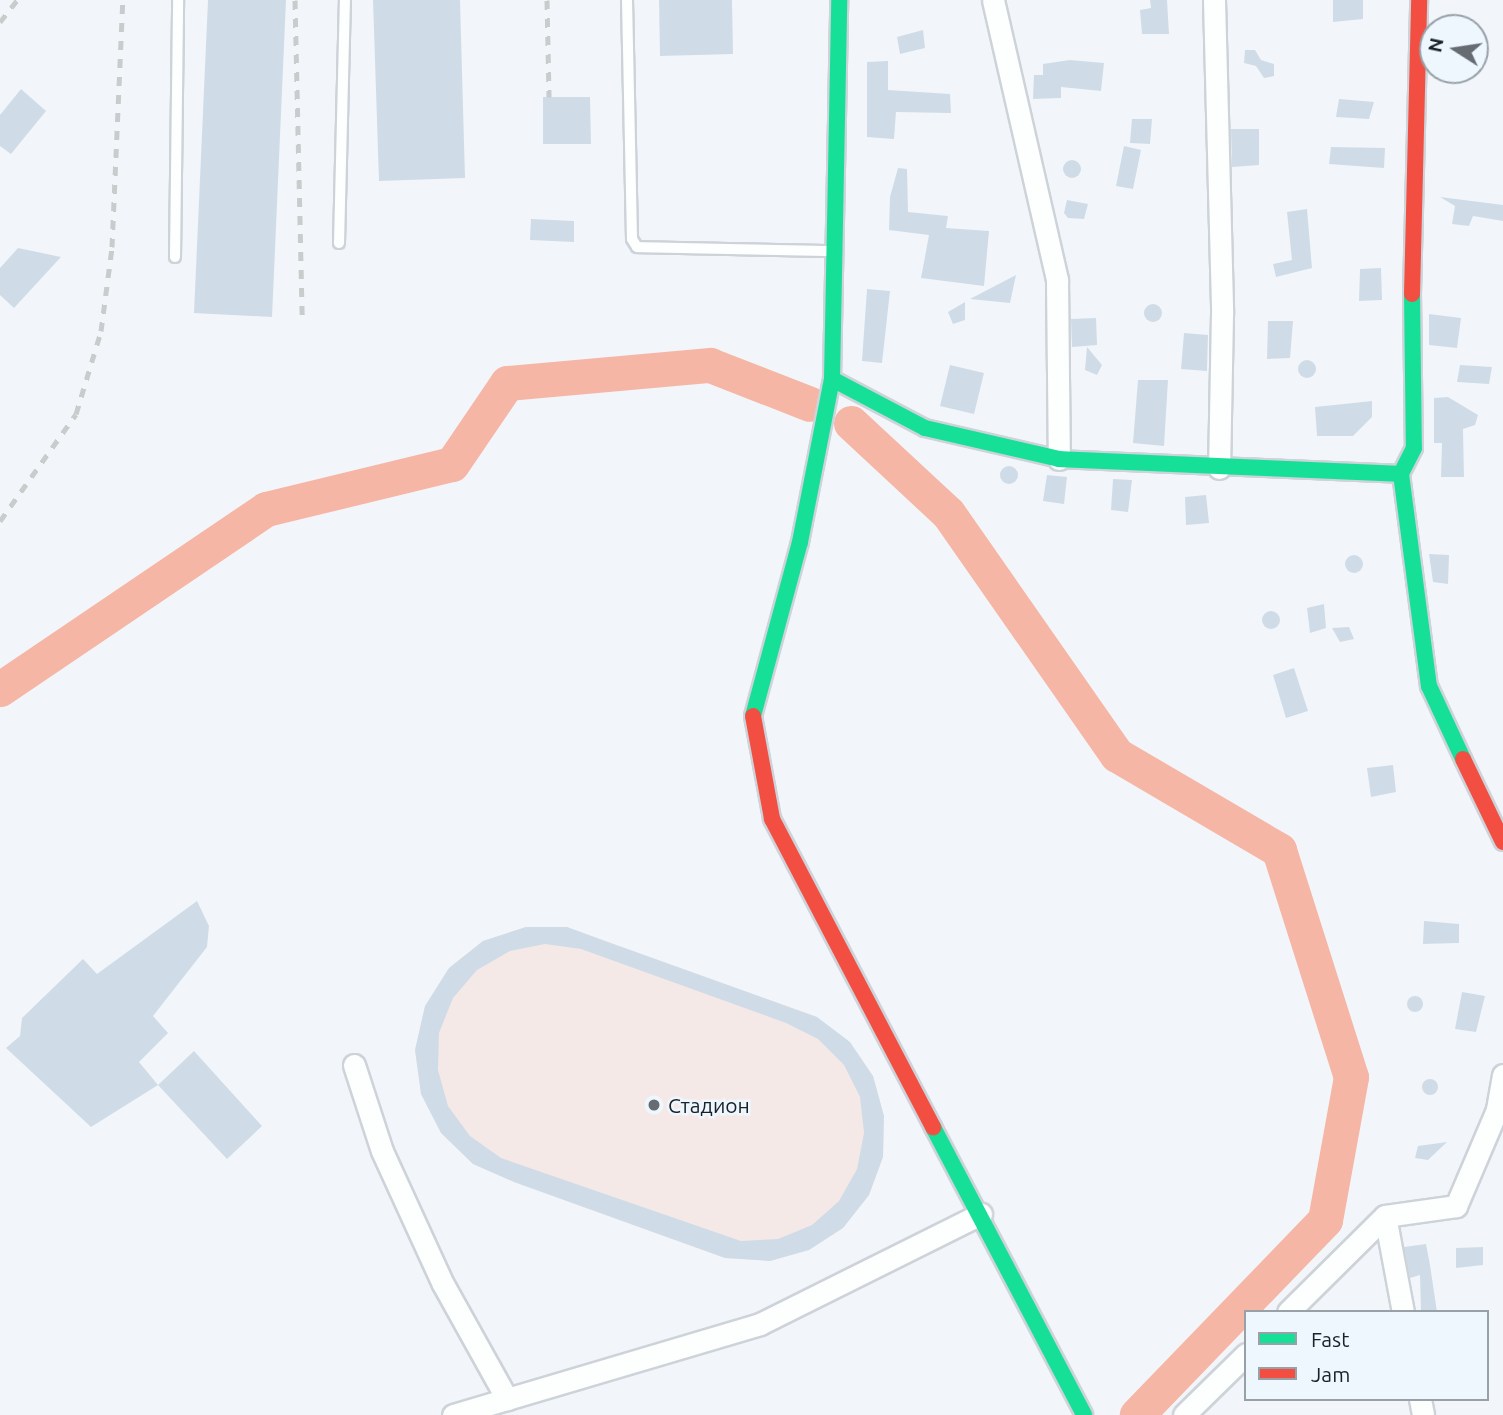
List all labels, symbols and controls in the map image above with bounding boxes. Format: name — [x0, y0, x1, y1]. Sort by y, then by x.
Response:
north arrow — [1419, 14, 1489, 84]
text: N — [1423, 36, 1448, 54]
place label: Стадион — [668, 1092, 750, 1118]
marker: Стадион — [646, 1097, 662, 1113]
legend — [1244, 1310, 1489, 1401]
text: Fast — [1311, 1327, 1349, 1351]
text: Jam — [1311, 1362, 1350, 1386]

